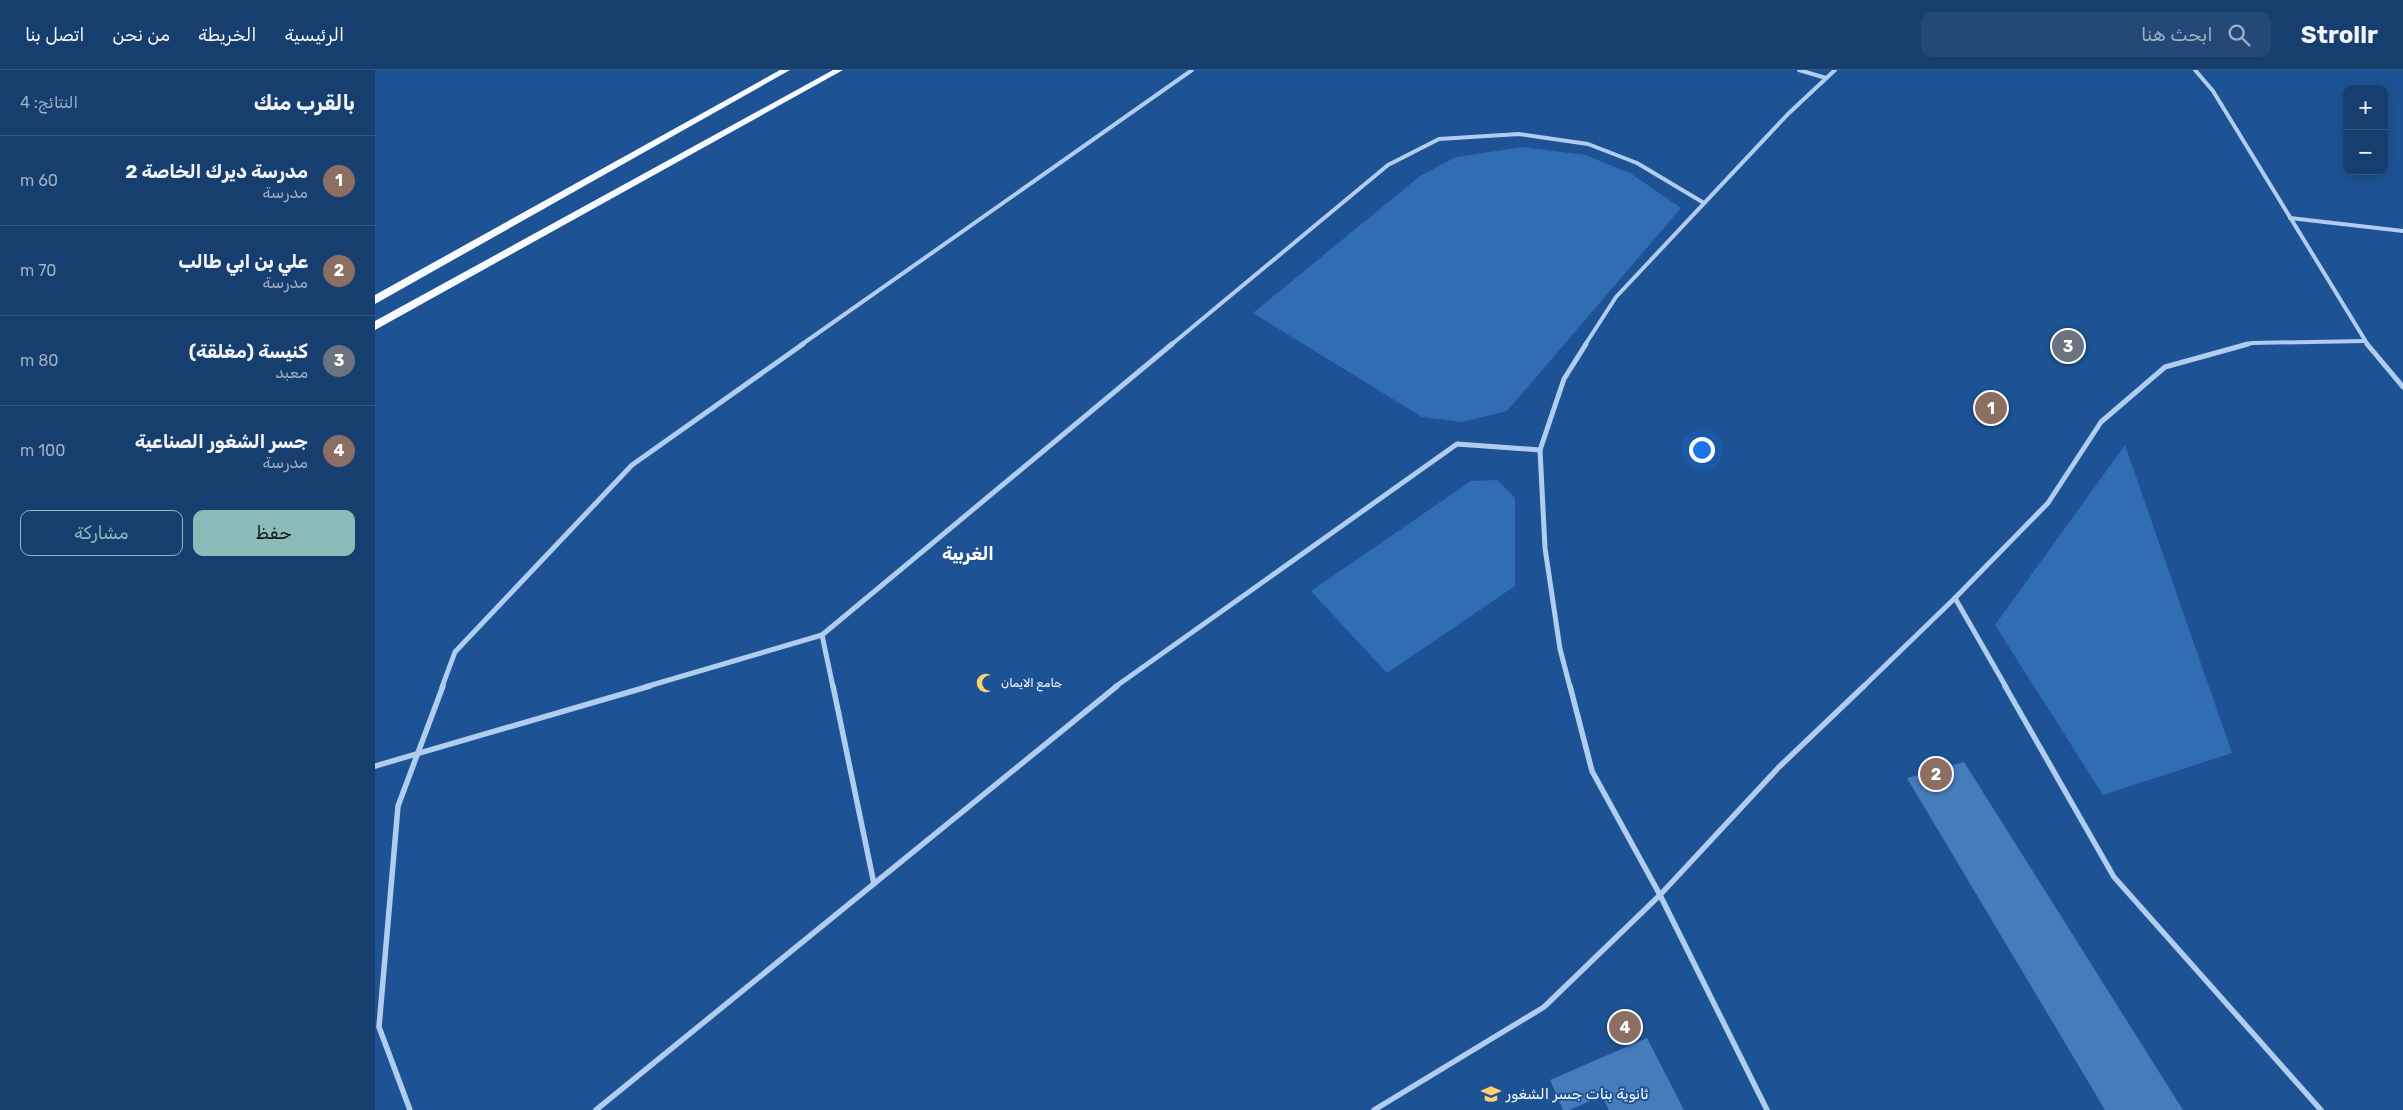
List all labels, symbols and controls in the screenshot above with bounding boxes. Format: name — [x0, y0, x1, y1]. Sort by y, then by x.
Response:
search box — [1921, 12, 2271, 57]
icon: search — [2225, 21, 2253, 49]
text: Strollr — [2301, 21, 2378, 49]
text: ابحث هنا — [2141, 23, 2213, 46]
text: اتصل بنا — [25, 24, 84, 46]
text: من نحن — [112, 24, 170, 46]
text: الخريطة — [198, 24, 256, 46]
text: الرئيسية — [284, 24, 344, 46]
map controls — [2343, 85, 2388, 175]
button: + — [2343, 85, 2388, 130]
text: بالقرب منك — [254, 90, 355, 115]
text: النتائج: 4 — [20, 93, 78, 112]
button: − — [2343, 130, 2388, 175]
text: مدرسة ديرك الخاصة 2 — [125, 160, 308, 183]
text: 60 m — [20, 171, 58, 190]
text: 1 — [335, 171, 343, 190]
text: مدرسة — [263, 183, 308, 202]
text: علي بن ابي طالب — [178, 250, 308, 273]
text: 70 m — [20, 261, 57, 280]
text: 2 — [334, 261, 344, 280]
text: مدرسة — [263, 273, 308, 292]
pin: 3 — [2052, 327, 2084, 365]
text: كنيسة (مغلقة) — [189, 340, 308, 363]
text: 80 m — [20, 351, 59, 370]
text: 3 — [334, 351, 344, 370]
text: معبد — [275, 363, 308, 382]
pin: 1 — [1975, 389, 2007, 427]
text: جسر الشغور الصناعية — [135, 430, 308, 453]
your location — [1689, 437, 1715, 463]
text: 100 m — [20, 441, 65, 460]
text: 4 — [334, 441, 344, 460]
text: مدرسة — [263, 453, 308, 472]
button: مشاركة — [20, 510, 183, 556]
button: حفظ — [193, 510, 355, 556]
district label: الغربية — [942, 543, 994, 565]
mosque icon: جامع الايمان — [975, 672, 997, 694]
place label: جامع الايمان — [1001, 676, 1062, 692]
pin: 2 — [1920, 755, 1952, 793]
pin: 4 — [1609, 1008, 1641, 1046]
school or university icon: ثانوية بنات جسر الشغور — [1480, 1083, 1502, 1105]
place label: ثانوية بنات جسر الشغور — [1505, 1085, 1648, 1103]

